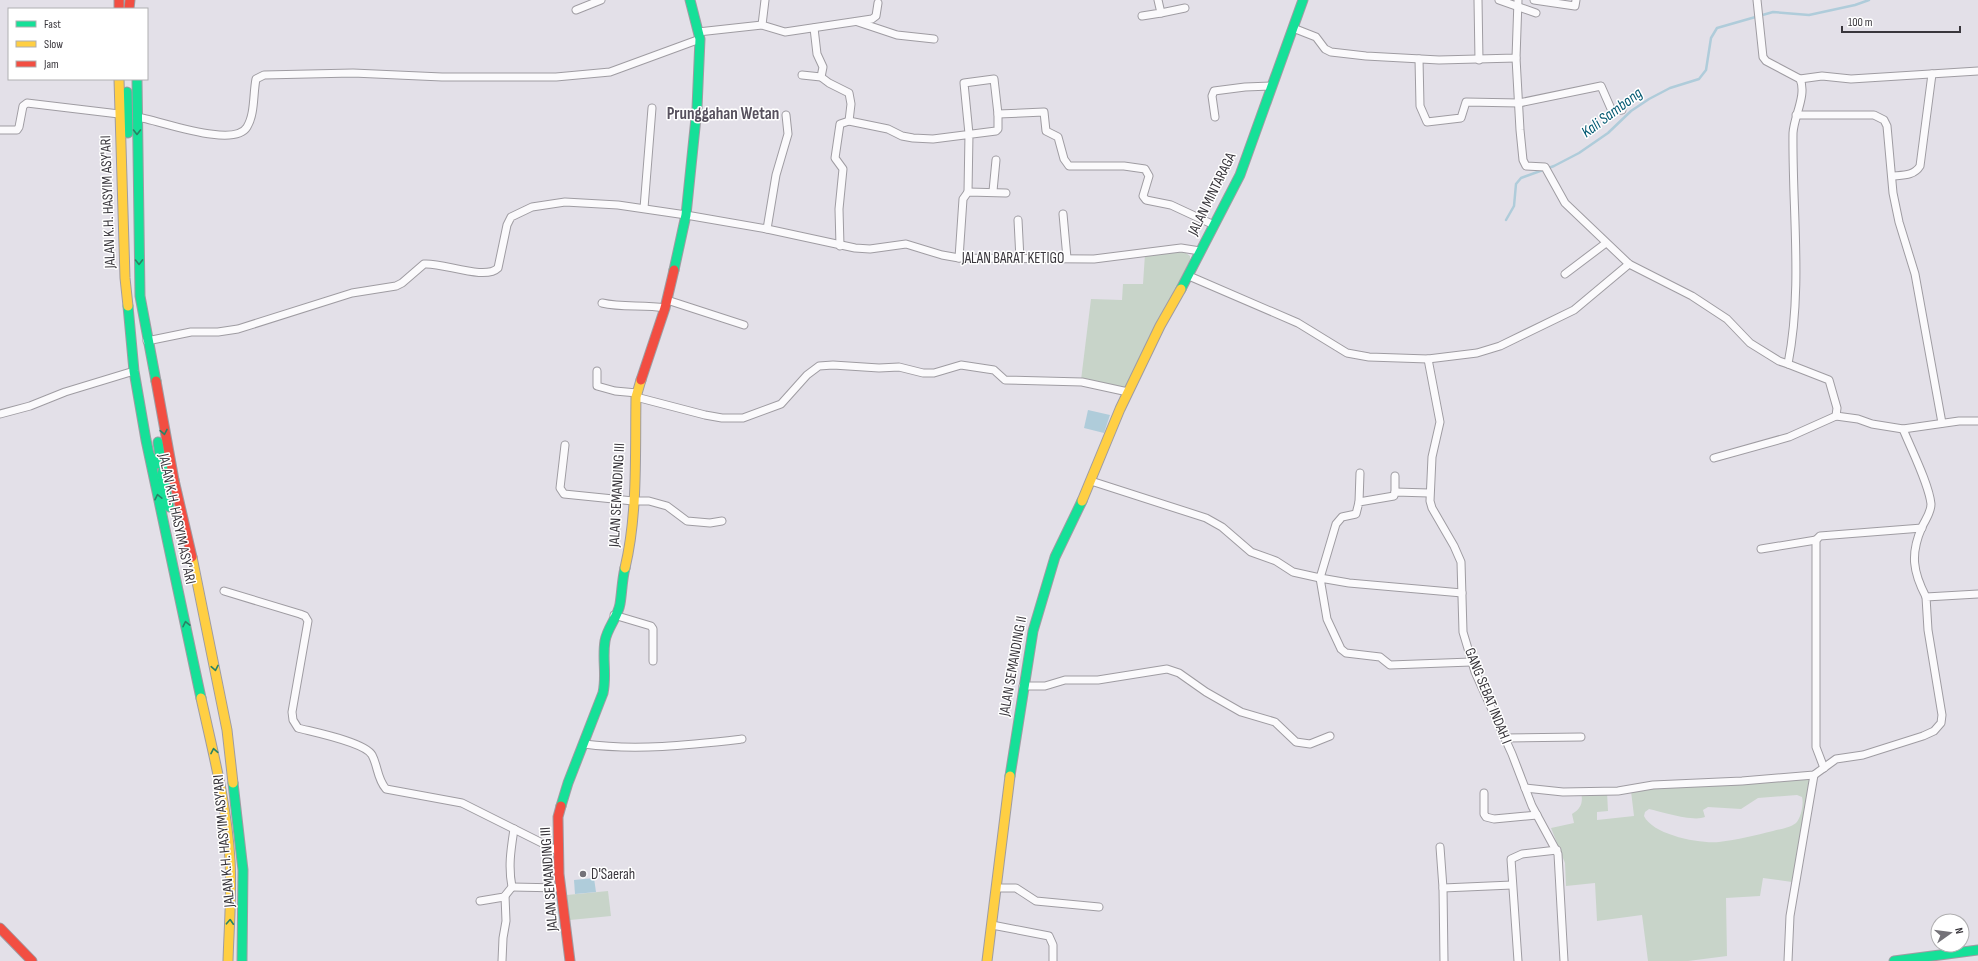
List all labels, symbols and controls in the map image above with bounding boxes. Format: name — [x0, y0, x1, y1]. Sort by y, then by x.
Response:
legend — [8, 8, 148, 80]
scale bar — [1842, 8, 1960, 34]
text: 100 m — [1848, 15, 1873, 30]
text: Fast — [44, 17, 61, 32]
text: Slow — [44, 37, 63, 52]
text: Jam — [43, 57, 59, 72]
water label: Kali Sambong — [1578, 84, 1647, 142]
district label: Prunggahan Wetan — [667, 104, 779, 124]
one-way arrow — [133, 129, 141, 135]
street label: JALAN K.H. HASYIM ASY'ARI — [96, 135, 120, 270]
street label: JALAN MINTARAGA — [1183, 149, 1241, 240]
street label: JALAN BARAT KETIGO — [961, 249, 1064, 268]
one-way arrow — [135, 259, 143, 265]
one-way arrow — [160, 429, 168, 435]
street label: JALAN SEMANDING III — [605, 442, 629, 549]
street label: JALAN K.H. HASYIM ASY'ARI — [154, 451, 200, 586]
one-way arrow — [155, 494, 163, 501]
street label: JALAN SEMANDING II — [995, 614, 1031, 718]
one-way arrow — [183, 621, 191, 627]
street label: GANG SEBAT INDAH I — [1460, 645, 1516, 747]
one-way arrow — [210, 665, 219, 672]
one-way arrow — [210, 748, 218, 755]
street label: JALAN K.H. HASYIM ASY'ARI — [209, 774, 239, 909]
street label: JALAN SEMANDING III — [536, 826, 562, 933]
place label: D'Saerah — [591, 865, 635, 884]
marker: D'Saerah — [578, 869, 588, 879]
north arrow — [1930, 913, 1970, 953]
one-way arrow — [225, 919, 234, 925]
text: N — [1952, 926, 1966, 935]

